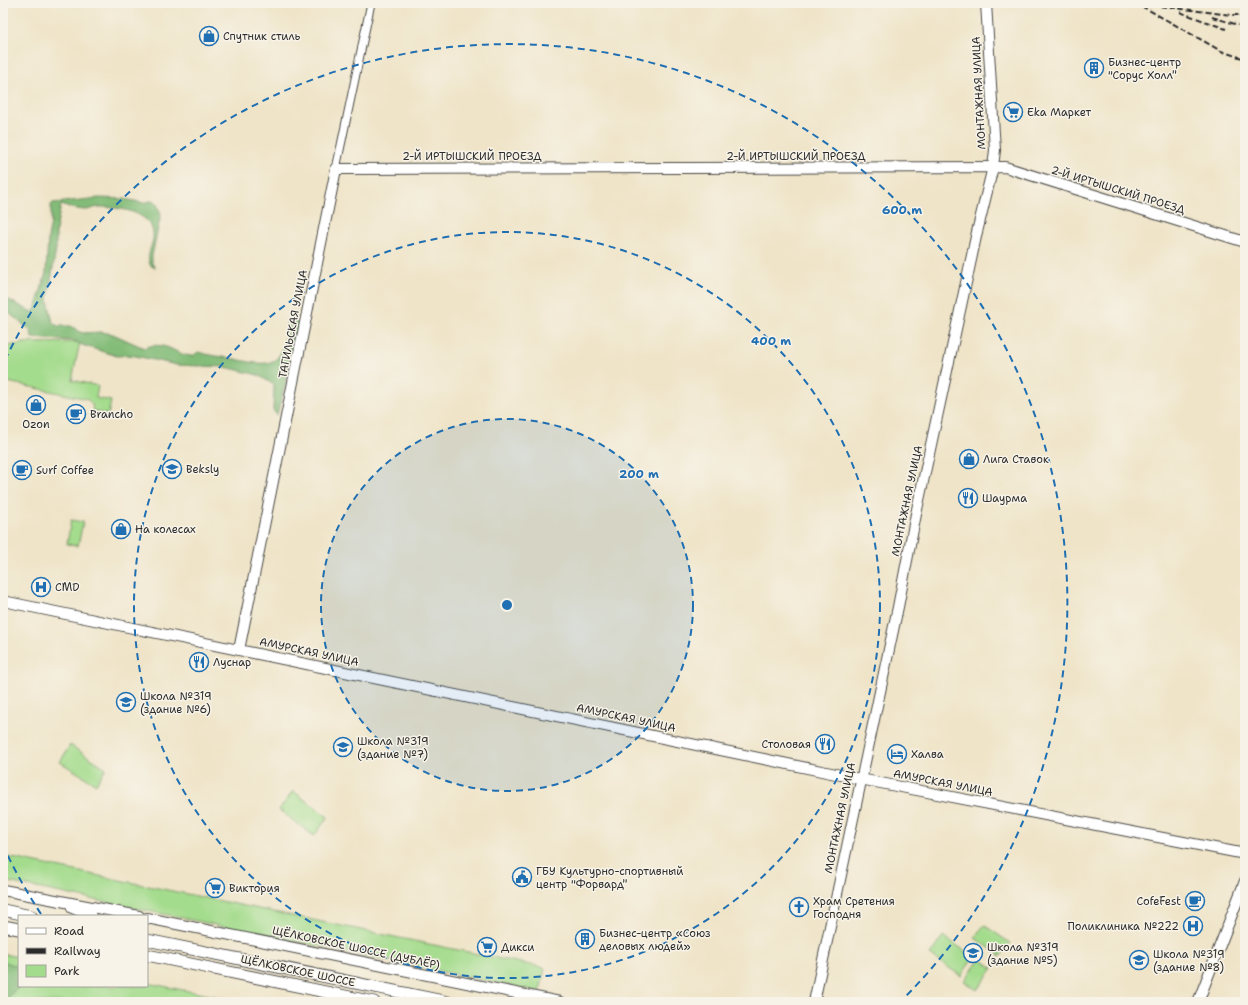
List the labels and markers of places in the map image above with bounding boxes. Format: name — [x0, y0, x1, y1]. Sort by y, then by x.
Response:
shop icon: Спутник стиль — [198, 25, 220, 47]
place label: Спутник стиль — [223, 29, 301, 44]
place label: Бизнес-центр "Сорус Холл" — [1108, 55, 1181, 83]
building icon: Бизнес-центр "Сорус Холл" — [1083, 57, 1105, 79]
supermarket icon: Eka Маркет — [1002, 101, 1024, 123]
place label: Eka Маркет — [1027, 105, 1092, 120]
shop icon: Ozon — [25, 394, 47, 416]
cafe icon: Brancho — [65, 403, 87, 425]
place label: Brancho — [90, 407, 133, 422]
place label: Ozon — [22, 417, 50, 432]
shop icon: Лига Ставок — [958, 448, 980, 470]
place label: Лига Ставок — [983, 452, 1049, 467]
school or university icon: Beksly — [161, 458, 183, 480]
cafe icon: Surf Coffee — [11, 459, 33, 481]
place label: Beksly — [186, 462, 219, 477]
place label: Surf Coffee — [36, 463, 94, 478]
restaurant icon: Шаурма — [957, 487, 979, 509]
place label: Шаурма — [982, 491, 1027, 506]
shop icon: На колесах — [110, 518, 132, 540]
place label: На колесах — [135, 522, 196, 537]
hospital icon: CMD — [30, 576, 52, 598]
place label: CMD — [55, 580, 80, 595]
centre of rings — [500, 598, 514, 612]
restaurant icon: Луснар — [188, 651, 210, 673]
place label: Луснар — [213, 655, 251, 670]
place label: Школа №319 (здание №6) — [140, 689, 212, 717]
school or university icon: Школа №319 (здание №6) — [115, 691, 137, 713]
restaurant icon: Столовая — [814, 733, 836, 755]
place label: Школа №319 (здание №7) — [357, 734, 429, 762]
school or university icon: Школа №319 (здание №7) — [332, 736, 354, 758]
place label: Столовая — [762, 737, 811, 752]
hotel icon: Халва — [886, 743, 908, 765]
place label: Халва — [911, 747, 944, 762]
place label: ГБУ Культурно-спортивный центр "Форвард" — [536, 864, 683, 892]
public building icon: ГБУ Культурно-спортивный центр "Форвард" — [511, 866, 533, 888]
supermarket icon: Виктория — [204, 877, 226, 899]
place label: Виктория — [229, 881, 280, 896]
cafe icon: CofeFest — [1184, 890, 1206, 912]
place label: Храм Сретения Господня — [813, 894, 895, 922]
place label: CofeFest — [1137, 894, 1181, 909]
church icon: Храм Сретения Господня — [788, 896, 810, 918]
hospital icon: Поликлиника №222 — [1182, 915, 1204, 937]
place label: Поликлиника №222 — [1068, 919, 1179, 934]
place label: Бизнес-центр «Союз деловых людей» — [599, 926, 710, 954]
building icon: Бизнес-центр «Союз деловых людей» — [574, 928, 596, 950]
supermarket icon: Дикси — [476, 936, 498, 958]
place label: Дикси — [501, 940, 534, 955]
place label: Школа №319 (здание №5) — [987, 940, 1059, 968]
school or university icon: Школа №319 (здание №5) — [962, 942, 984, 964]
place label: Школа №319 (здание №8) — [1153, 947, 1225, 975]
school or university icon: Школа №319 (здание №8) — [1128, 949, 1150, 971]

